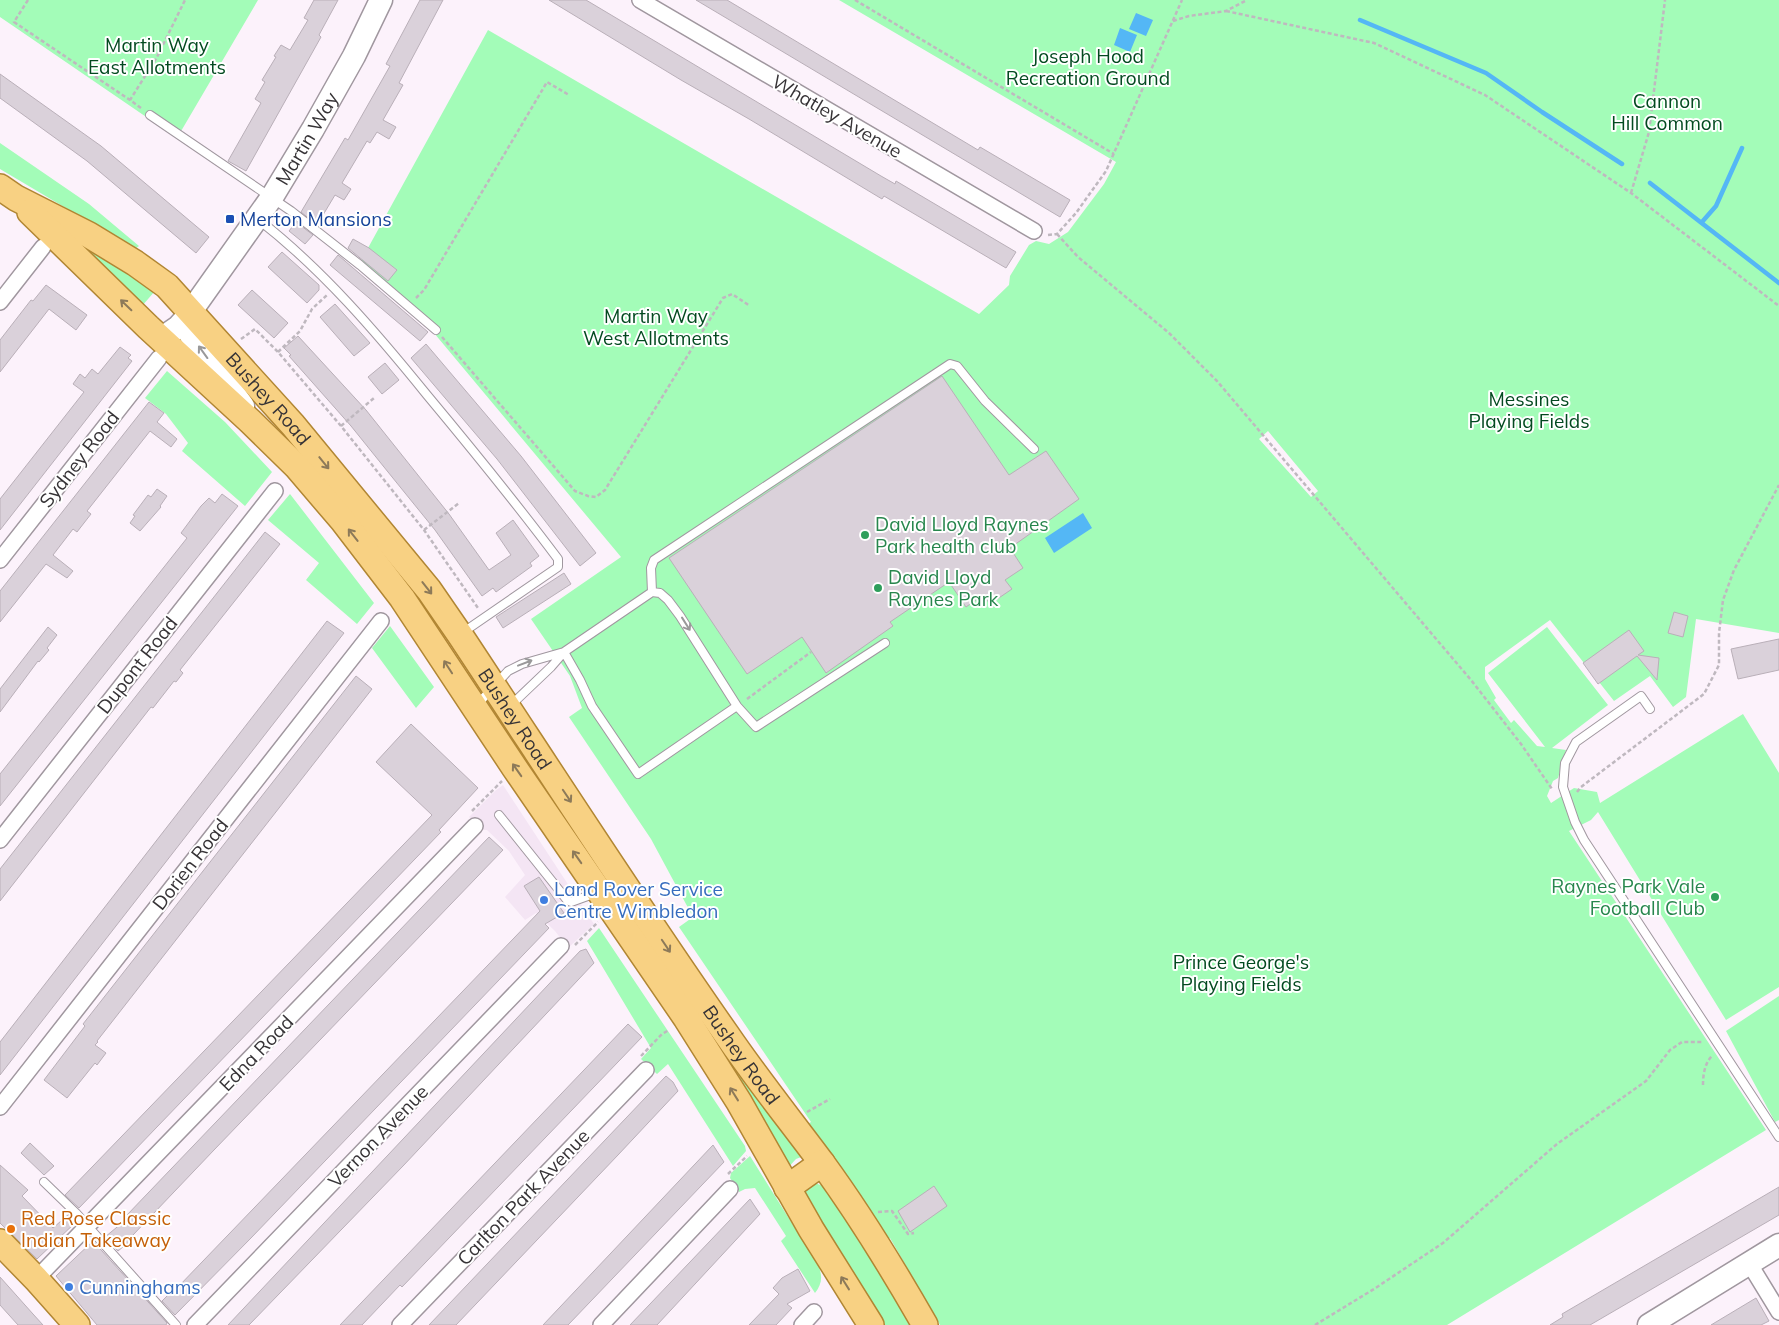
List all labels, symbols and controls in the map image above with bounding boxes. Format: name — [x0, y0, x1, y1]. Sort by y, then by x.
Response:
park label: Martin Way East Allotments — [88, 33, 226, 79]
park label: Joseph Hood Recreation Ground — [1006, 44, 1170, 90]
street label: Whatley Avenue — [768, 69, 906, 163]
street label: Martin Way — [270, 88, 343, 189]
park label: Cannon Hill Common — [1611, 89, 1723, 135]
place label: Merton Mansions — [240, 207, 392, 231]
marker: Merton Mansions — [224, 213, 236, 225]
one-way arrow — [120, 299, 132, 312]
park label: Martin Way West Allotments — [583, 304, 729, 350]
one-way arrow — [198, 345, 208, 359]
street label: Bushey Road — [221, 347, 316, 450]
park label: Messines Playing Fields — [1468, 387, 1590, 433]
street label: Sydney Road — [34, 406, 124, 512]
one-way arrow — [318, 456, 329, 469]
place label: David Lloyd Raynes Park health club — [875, 512, 1049, 558]
one-way arrow — [348, 529, 359, 542]
marker: David Lloyd Raynes Park health club — [859, 529, 871, 541]
place label: David Lloyd Raynes Park — [888, 565, 999, 611]
one-way arrow — [421, 582, 432, 595]
marker: David Lloyd Raynes Park — [872, 582, 884, 594]
street label: Dupont Road — [92, 612, 182, 718]
one-way arrow — [681, 617, 691, 631]
one-way arrow — [517, 658, 533, 667]
one-way arrow — [443, 660, 453, 674]
street label: Bushey Road — [473, 664, 557, 774]
one-way arrow — [512, 764, 522, 778]
one-way arrow — [562, 788, 572, 802]
street label: Dorien Road — [147, 813, 233, 915]
one-way arrow — [572, 850, 582, 864]
place label: Raynes Park Vale Football Club — [1551, 874, 1705, 920]
place label: Land Rover Service Centre Wimbledon — [554, 877, 723, 923]
marker: Raynes Park Vale Football Club — [1709, 891, 1721, 903]
marker: Land Rover Service Centre Wimbledon — [538, 894, 550, 906]
one-way arrow — [662, 938, 672, 952]
park label: Prince George's Playing Fields — [1173, 950, 1309, 996]
street label: Bushey Road — [698, 1001, 785, 1109]
street label: Edna Road — [214, 1010, 298, 1096]
street label: Vernon Avenue — [323, 1080, 433, 1192]
one-way arrow — [729, 1088, 739, 1102]
street label: Carlton Park Avenue — [452, 1124, 594, 1270]
place label: Red Rose Classic Indian Takeaway — [21, 1206, 171, 1252]
marker: Red Rose Classic Indian Takeaway — [5, 1223, 17, 1235]
place label: Cunninghams — [79, 1275, 201, 1299]
one-way arrow — [840, 1277, 850, 1291]
marker: Cunninghams — [63, 1281, 75, 1293]

